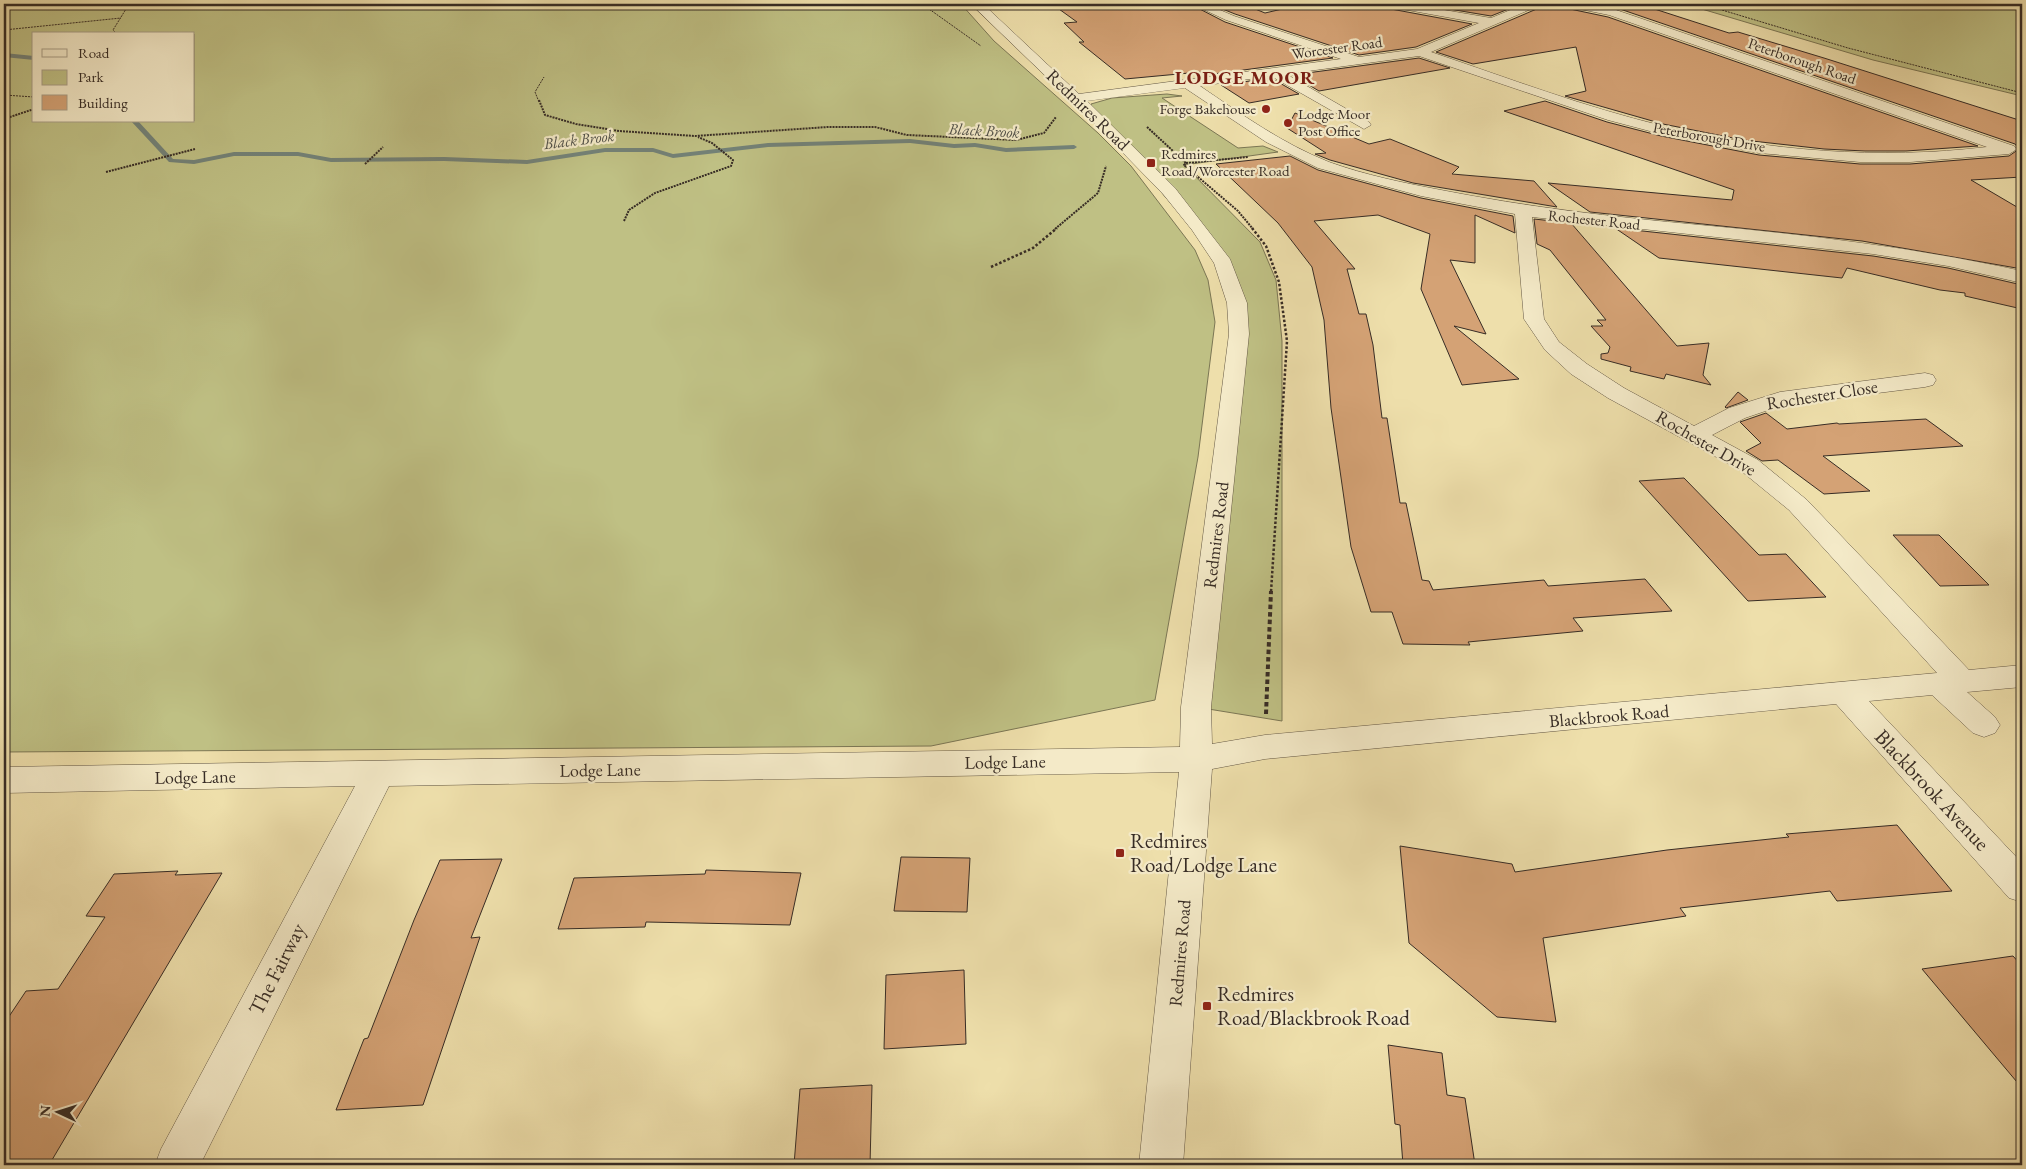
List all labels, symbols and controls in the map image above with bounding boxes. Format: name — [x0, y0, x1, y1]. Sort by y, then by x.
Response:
legend — [32, 32, 195, 122]
street label: Worcester Road — [1290, 32, 1384, 63]
street label: Peterborough Road — [1746, 33, 1859, 88]
text: Road — [78, 43, 110, 62]
street label: Redmires Road — [1042, 64, 1136, 156]
district label: LODGE MOOR — [1175, 65, 1315, 90]
text: Park — [78, 67, 105, 86]
text: Building — [78, 93, 128, 112]
place label: Forge Bakehouse — [1160, 99, 1256, 118]
marker: Forge Bakehouse — [1260, 103, 1272, 115]
place label: Lodge Moor Post Office — [1298, 104, 1370, 140]
marker: Lodge Moor Post Office — [1282, 117, 1294, 129]
street label: Peterborough Drive — [1651, 117, 1767, 156]
water label: Black Brook — [947, 118, 1021, 143]
water label: Black Brook — [542, 125, 616, 154]
place label: Redmires Road/Worcester Road — [1161, 144, 1290, 180]
marker: Redmires Road/Worcester Road — [1145, 157, 1157, 169]
street label: Rochester Road — [1547, 205, 1641, 234]
street label: Rochester Close — [1765, 374, 1879, 415]
street label: Rochester Drive — [1652, 405, 1760, 481]
street label: Redmires Road — [1198, 479, 1234, 590]
street label: Blackbrook Road — [1548, 699, 1671, 732]
street label: Blackbrook Avenue — [1869, 723, 1996, 856]
street label: Lodge Lane — [964, 749, 1046, 774]
street label: Lodge Lane — [559, 757, 641, 782]
street label: Lodge Lane — [154, 764, 236, 789]
place label: Redmires Road/Lodge Lane — [1130, 827, 1277, 878]
marker: Redmires Road/Lodge Lane — [1114, 847, 1126, 859]
street label: Redmires Road — [1163, 898, 1196, 1007]
street label: The Fairway — [242, 918, 312, 1019]
place label: Redmires Road/Blackbrook Road — [1217, 980, 1410, 1031]
marker: Redmires Road/Blackbrook Road — [1201, 1000, 1213, 1012]
north arrow — [32, 1086, 82, 1136]
text: N — [36, 1104, 54, 1117]

